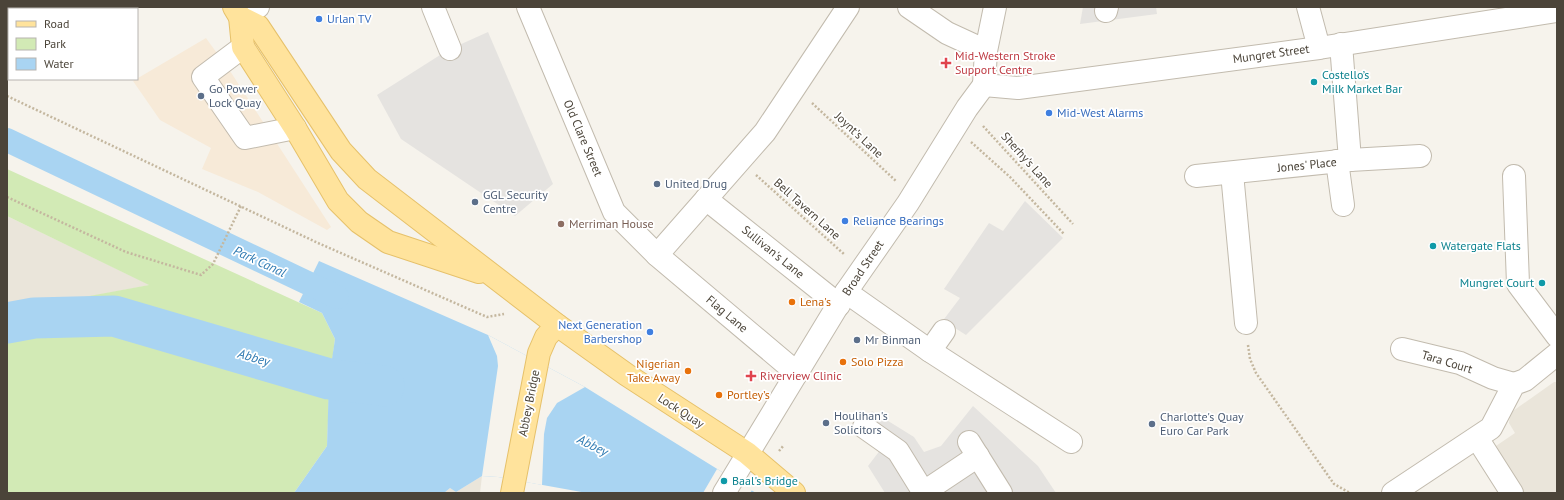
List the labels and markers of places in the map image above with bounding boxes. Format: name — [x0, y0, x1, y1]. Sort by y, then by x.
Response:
place label: Urlan TV — [327, 11, 371, 26]
marker: Urlan TV — [314, 14, 324, 24]
place label: Mid-Western Stroke Support Centre — [955, 48, 1056, 77]
marker: Mid-Western Stroke Support Centre — [940, 57, 952, 69]
place label: Costello’s Milk Market Bar — [1322, 67, 1402, 96]
marker: Costello’s Milk Market Bar — [1309, 77, 1319, 87]
place label: Go Power Lock Quay — [209, 81, 262, 110]
marker: Go Power Lock Quay — [196, 91, 206, 101]
place label: Mid-West Alarms — [1057, 105, 1143, 120]
marker: Mid-West Alarms — [1044, 108, 1054, 118]
place label: United Drug — [665, 176, 727, 191]
marker: United Drug — [652, 179, 662, 189]
place label: GGL Security Centre — [483, 187, 548, 216]
marker: GGL Security Centre — [470, 197, 480, 207]
place label: Reliance Bearings — [853, 213, 944, 228]
place label: Merriman House — [569, 216, 654, 231]
marker: Reliance Bearings — [840, 216, 850, 226]
marker: Merriman House — [556, 219, 566, 229]
place label: Watergate Flats — [1441, 238, 1521, 253]
marker: Watergate Flats — [1428, 241, 1438, 251]
place label: Mungret Court — [1460, 275, 1534, 290]
marker: Mungret Court — [1537, 278, 1547, 288]
place label: Lena's — [800, 294, 831, 309]
marker: Lena's — [787, 297, 797, 307]
place label: Next Generation Barbershop — [558, 317, 642, 346]
marker: Next Generation Barbershop — [645, 327, 655, 337]
place label: Mr Binman — [865, 332, 921, 347]
marker: Mr Binman — [852, 335, 862, 345]
place label: Solo Pizza — [851, 354, 904, 369]
place label: Nigerian Take Away — [627, 356, 680, 385]
marker: Solo Pizza — [838, 357, 848, 367]
marker: Nigerian Take Away — [683, 366, 693, 376]
place label: Riverview Clinic — [760, 368, 842, 383]
marker: Riverview Clinic — [745, 370, 757, 382]
place label: Portley’s — [727, 387, 770, 402]
marker: Portley’s — [714, 390, 724, 400]
place label: Houlihan's Solicitors — [834, 408, 888, 437]
place label: Charlotte's Quay Euro Car Park — [1160, 409, 1244, 438]
marker: Houlihan's Solicitors — [821, 418, 831, 428]
marker: Charlotte's Quay Euro Car Park — [1147, 419, 1157, 429]
place label: Baal's Bridge — [732, 473, 798, 488]
marker: Baal's Bridge — [719, 476, 729, 486]

